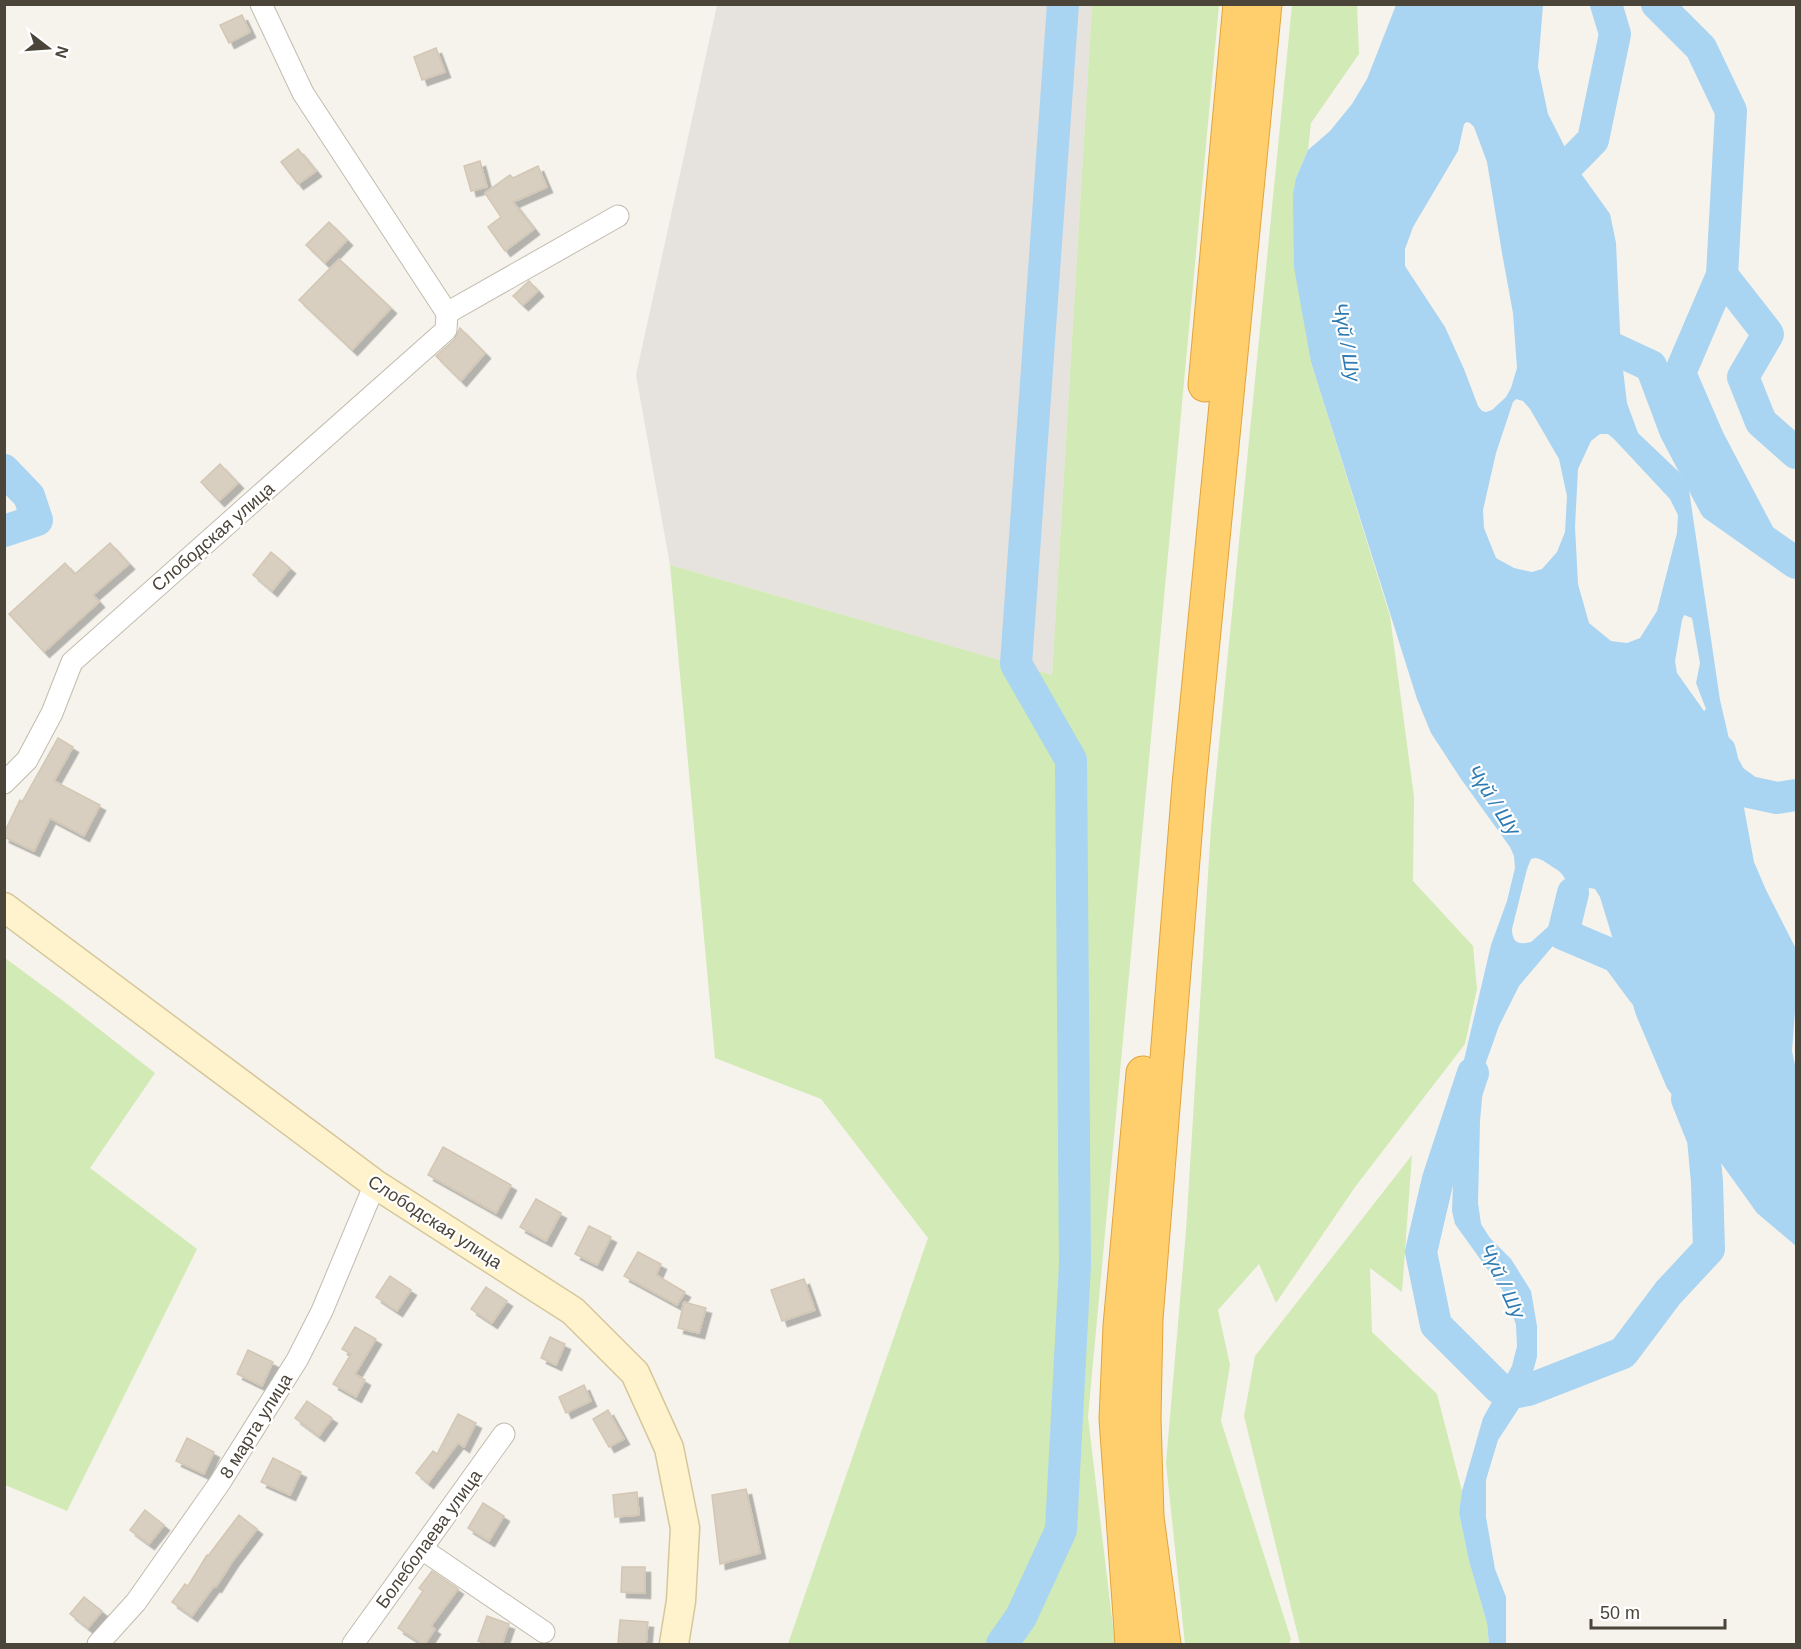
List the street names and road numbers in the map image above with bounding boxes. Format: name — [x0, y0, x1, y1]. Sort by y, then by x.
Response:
street label: Слободская улица — [148, 478, 279, 596]
street label: Слободская улица — [364, 1171, 507, 1273]
street label: 8 марта улица — [216, 1369, 297, 1482]
street label: Болеболаева улица — [372, 1465, 486, 1612]

